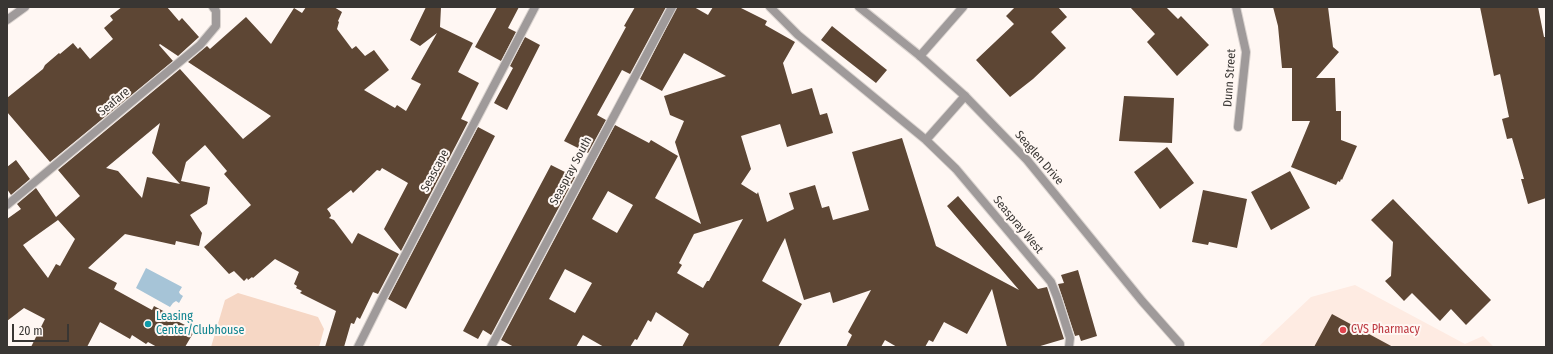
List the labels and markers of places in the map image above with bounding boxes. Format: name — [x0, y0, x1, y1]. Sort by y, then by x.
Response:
place label: Leasing Center/Clubhouse — [156, 310, 244, 338]
marker: Leasing Center/Clubhouse — [143, 319, 153, 329]
place label: CVS Pharmacy — [1351, 323, 1420, 337]
marker: CVS Pharmacy — [1338, 325, 1348, 335]

